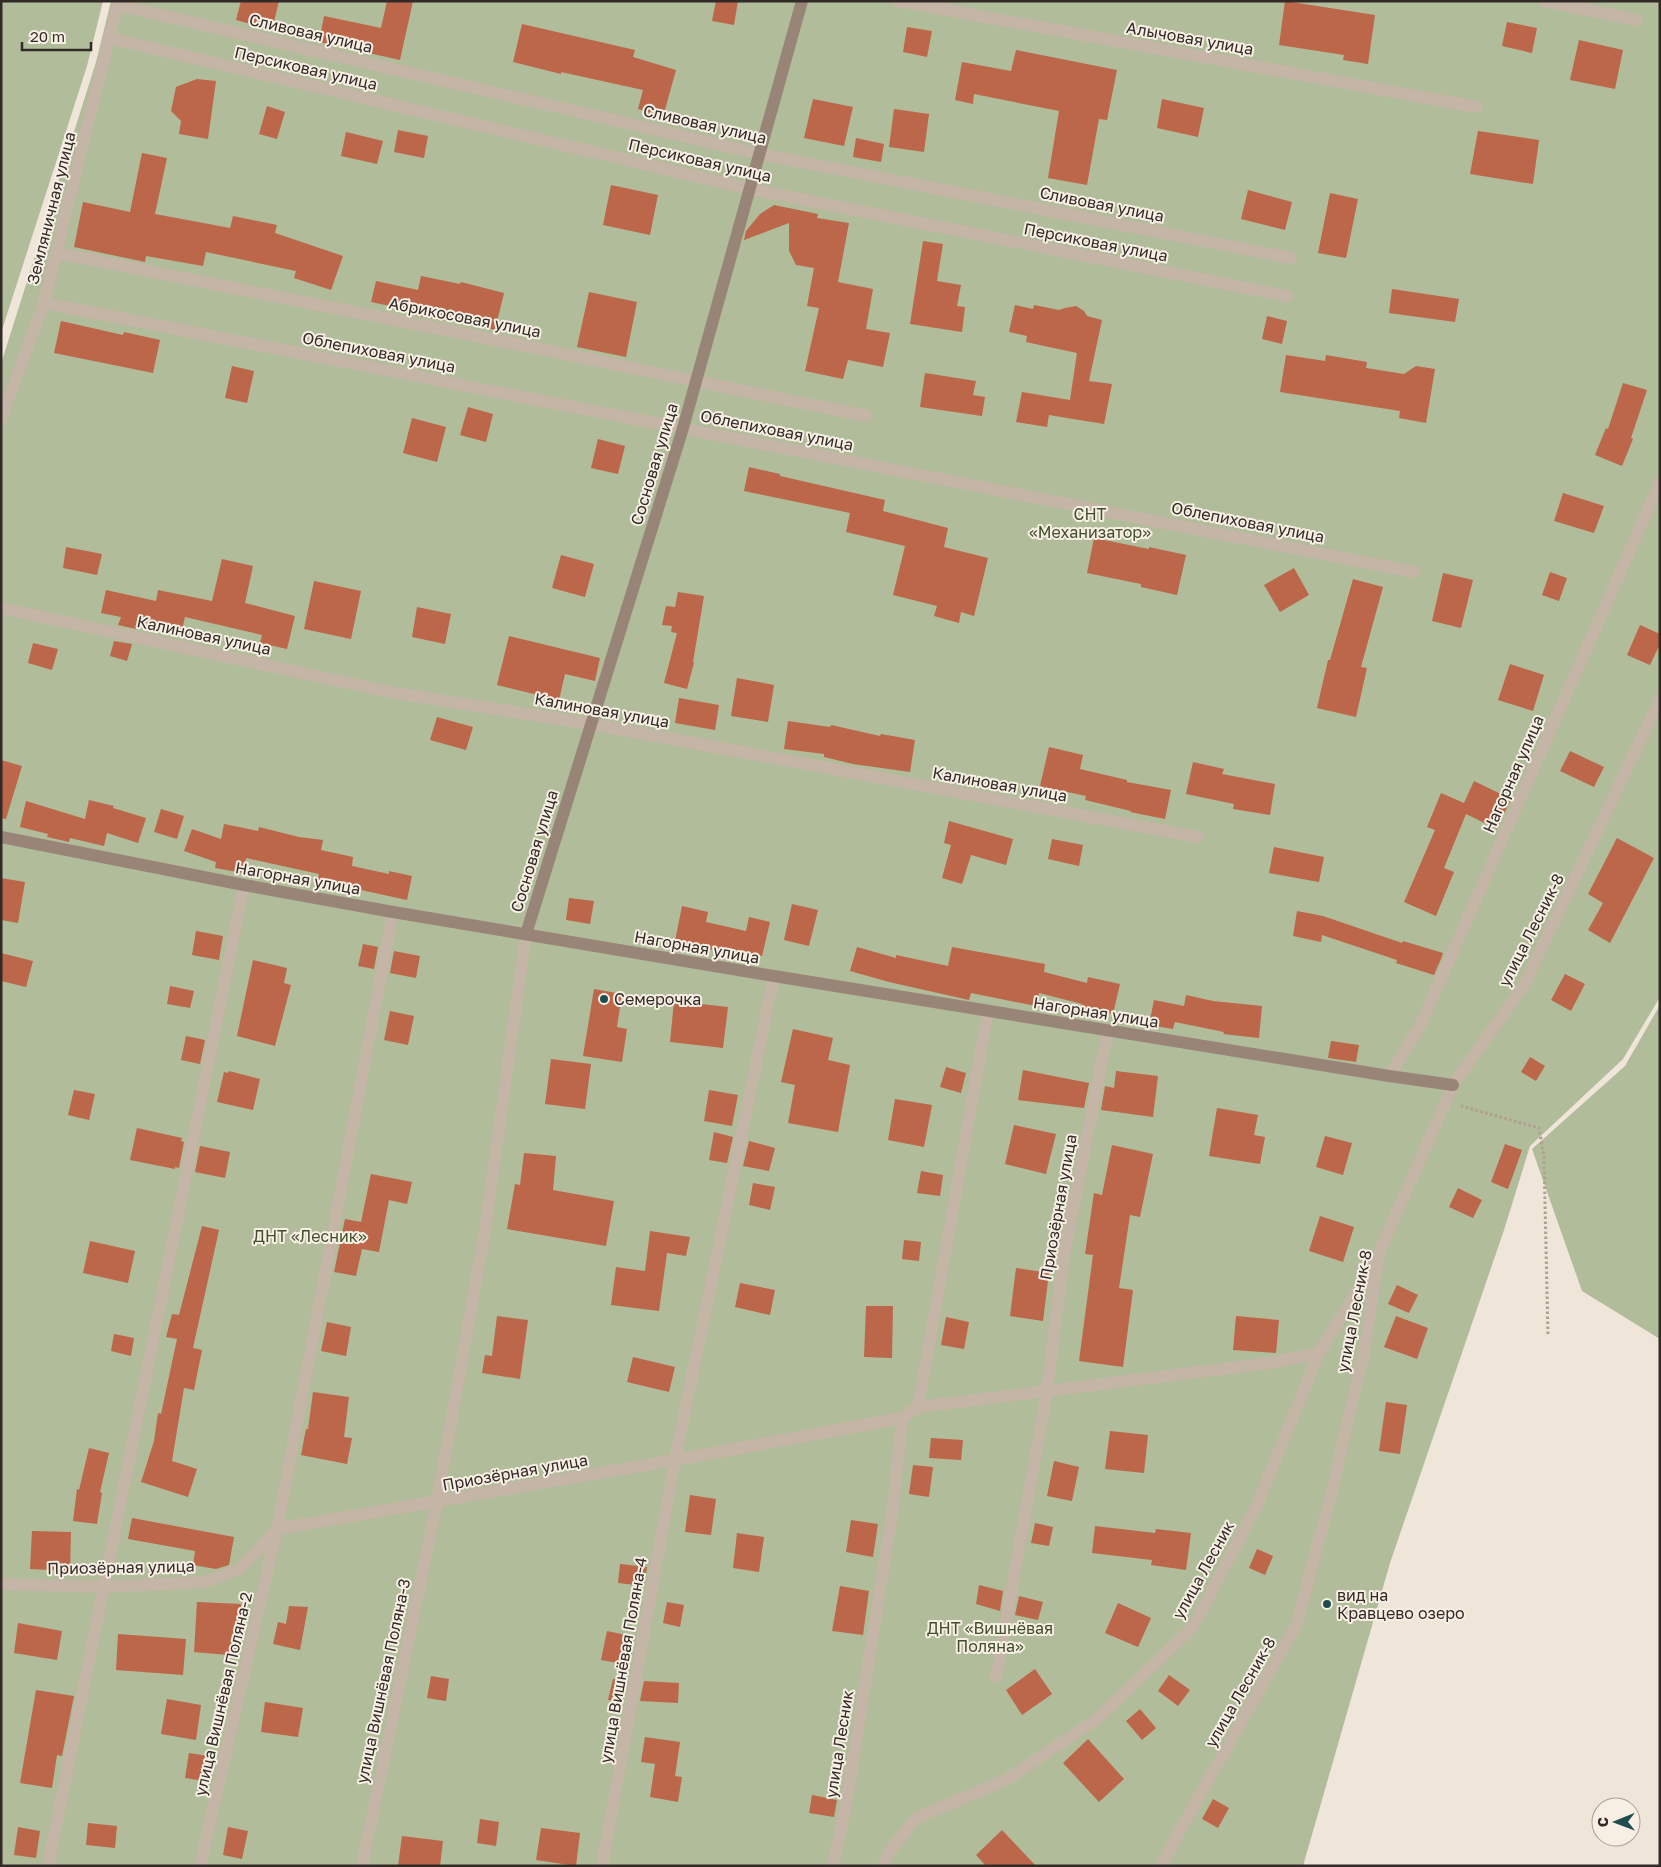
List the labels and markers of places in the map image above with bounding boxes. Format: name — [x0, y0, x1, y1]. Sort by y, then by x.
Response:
place label: Семерочка — [614, 989, 701, 1009]
marker: Семерочка — [598, 993, 610, 1005]
place label: вид на Кравцево озеро — [1337, 1585, 1465, 1623]
marker: вид на Кравцево озеро — [1321, 1598, 1333, 1610]

